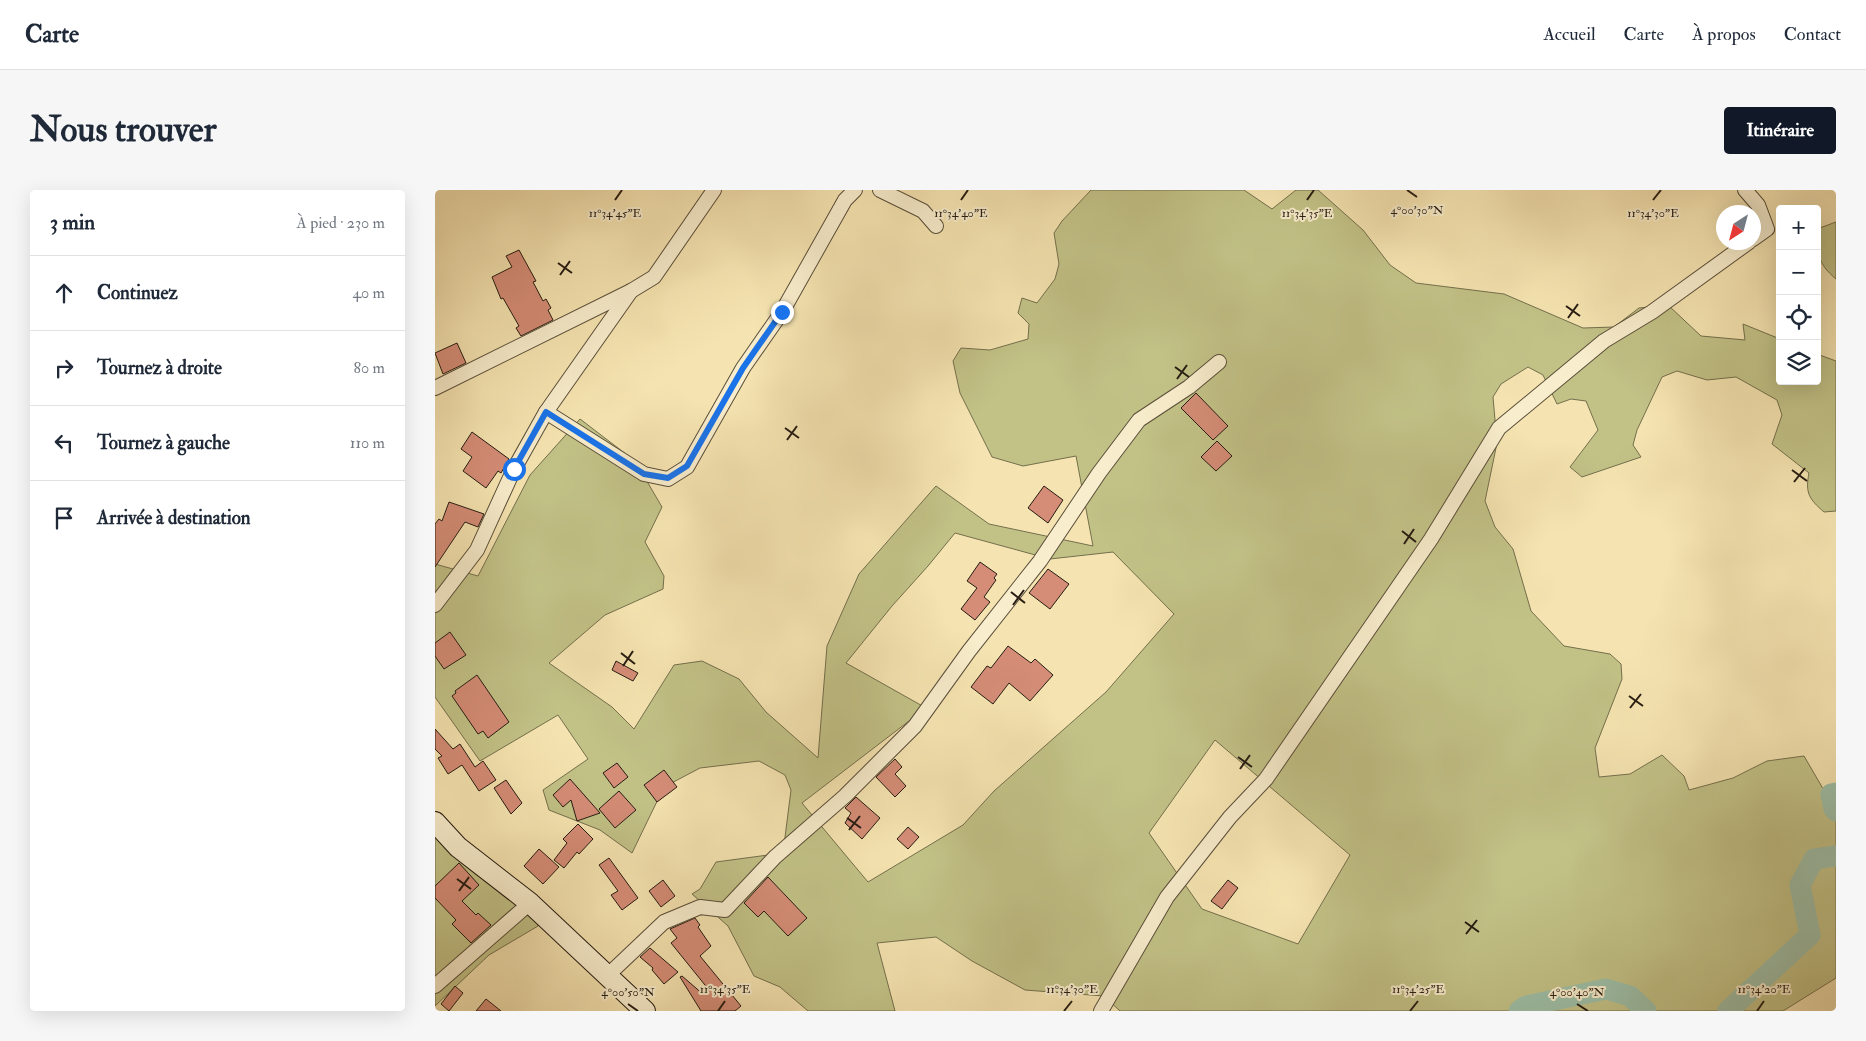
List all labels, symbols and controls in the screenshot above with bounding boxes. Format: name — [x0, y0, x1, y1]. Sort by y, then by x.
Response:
text: Carte — [25, 19, 79, 50]
text: Accueil — [1543, 23, 1596, 46]
text: Carte — [1624, 23, 1664, 46]
text: À propos — [1692, 23, 1756, 46]
text: Contact — [1784, 23, 1841, 46]
button: Itinéraire — [1724, 107, 1836, 154]
text: Nous trouver — [30, 108, 217, 152]
text: 4°00'30"N — [1391, 203, 1444, 218]
north arrow — [1716, 205, 1761, 250]
map controls — [1776, 205, 1821, 385]
button: + — [1776, 205, 1821, 250]
text: 11°34'45"E — [589, 206, 642, 221]
text: 11°34'40"E — [934, 206, 988, 221]
text: 11°34'35"E — [1282, 206, 1333, 221]
text: 11°34'30"E — [1627, 206, 1679, 221]
text: 3 min — [50, 209, 95, 236]
text: À pied · 230 m — [297, 213, 385, 233]
button: − — [1776, 250, 1821, 295]
icon: ahead — [50, 279, 78, 307]
text: Continuez — [97, 281, 178, 305]
text: 40 m — [352, 283, 385, 303]
button: locate — [1776, 295, 1821, 340]
route end — [771, 301, 794, 324]
button: layers — [1776, 340, 1821, 385]
icon: right — [50, 354, 78, 382]
text: Tournez à droite — [97, 356, 222, 380]
text: 80 m — [354, 358, 385, 378]
icon: left — [50, 429, 78, 457]
text: Tournez à gauche — [97, 431, 230, 455]
text: 110 m — [350, 433, 385, 453]
route start — [503, 458, 526, 481]
icon: arrive — [50, 504, 78, 532]
text: Arrivée à destination — [97, 506, 251, 530]
text: 11°34'35"E — [700, 982, 751, 997]
text: 11°34'30"E — [1046, 982, 1098, 997]
text: 11°34'25"E — [1392, 982, 1444, 997]
text: 11°34'20"E — [1737, 982, 1791, 997]
text: 4°00'50"N — [601, 985, 655, 1000]
text: 4°00'40"N — [1550, 985, 1605, 1000]

